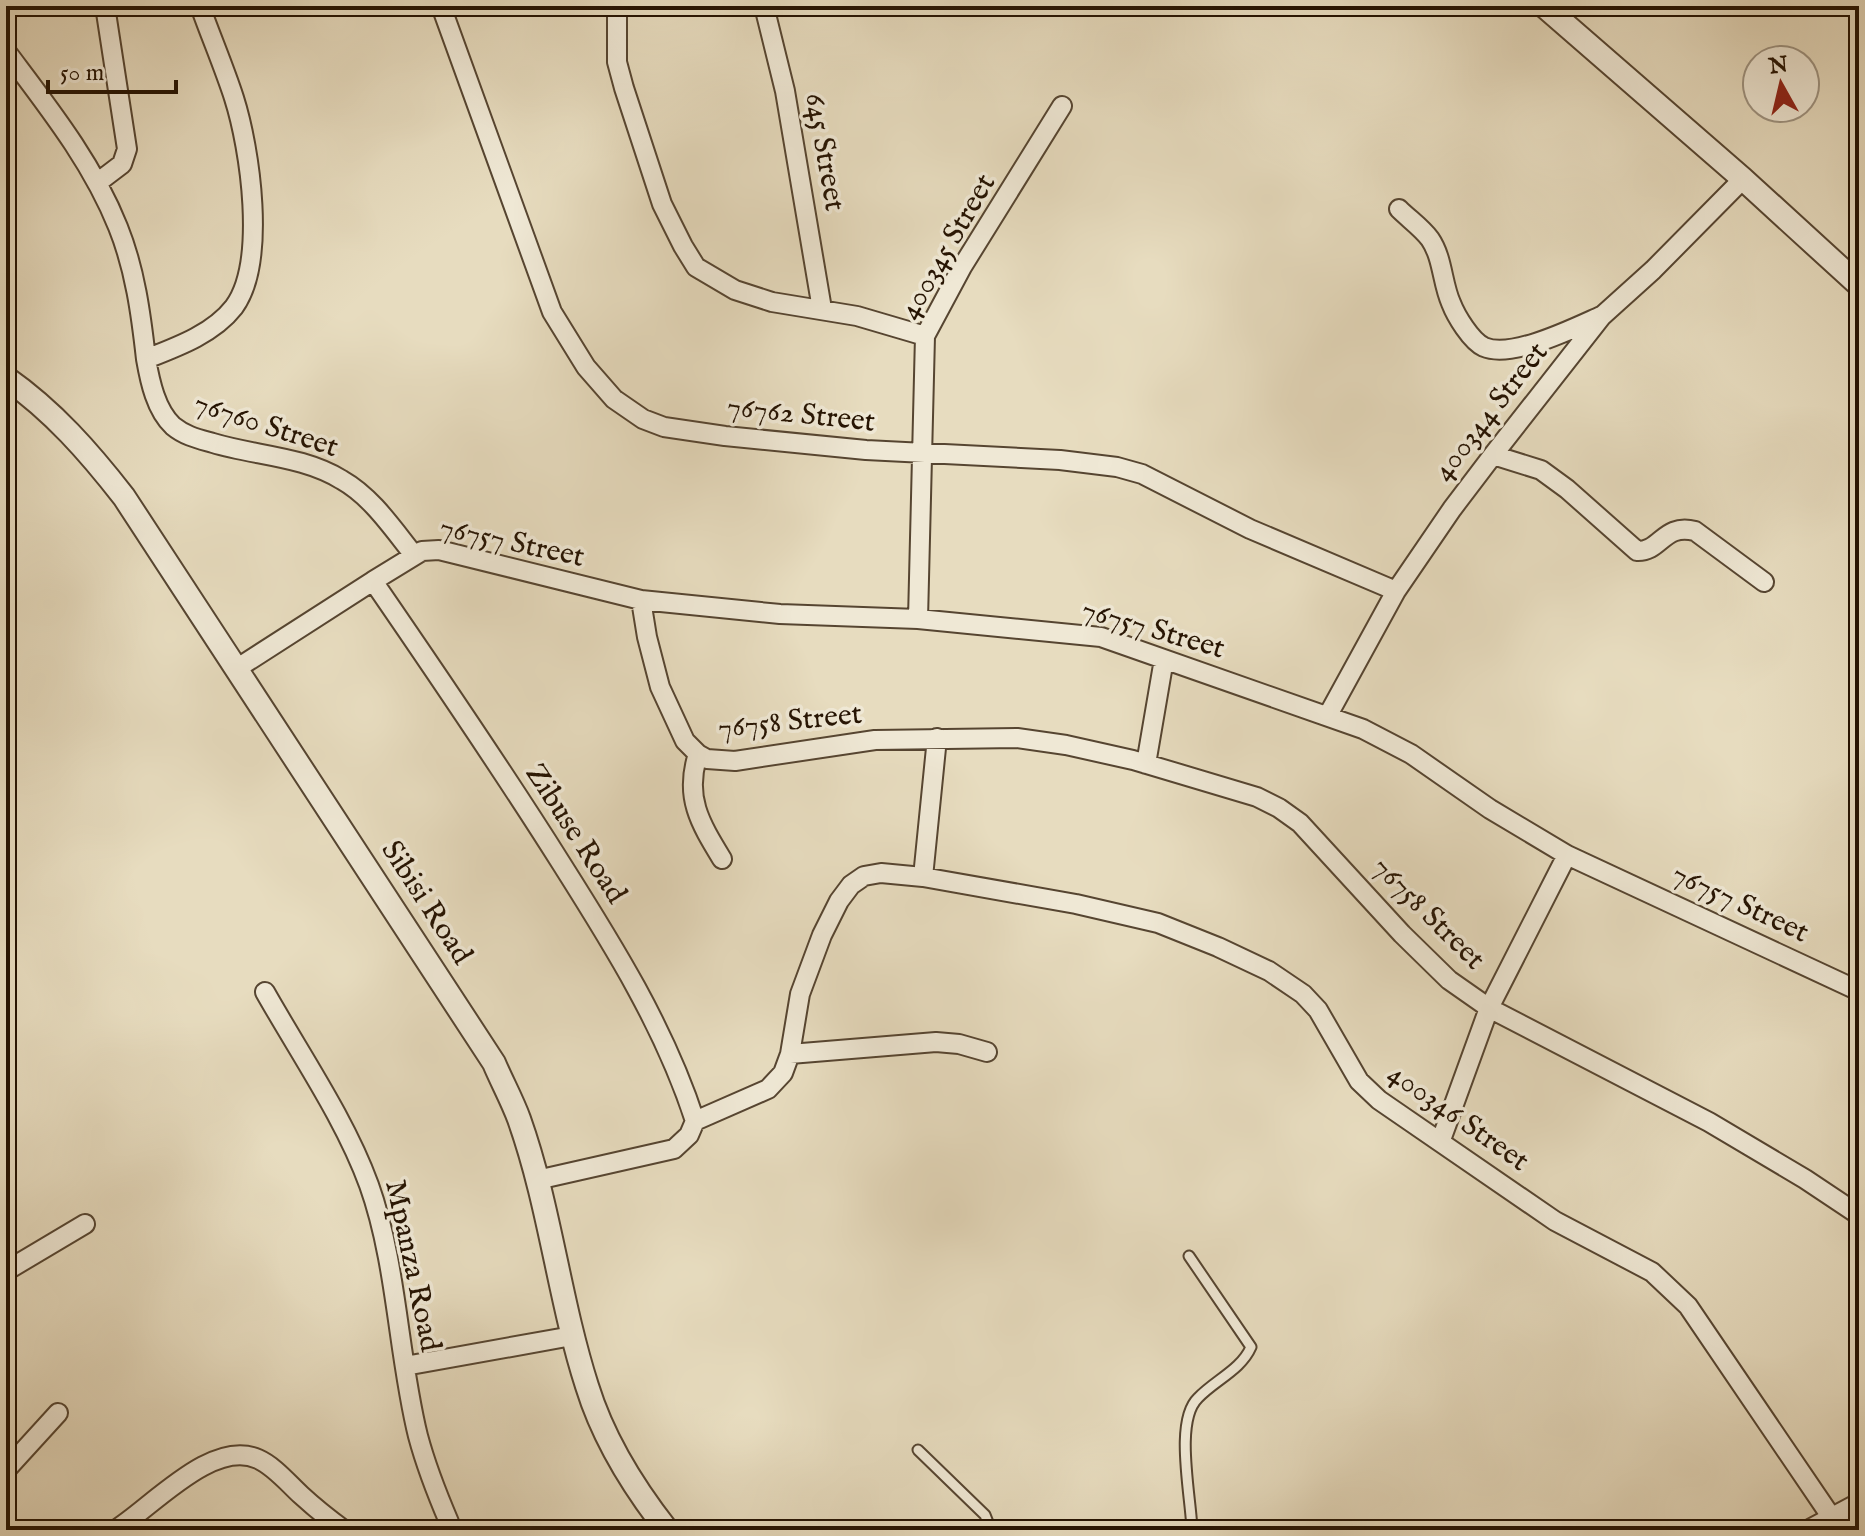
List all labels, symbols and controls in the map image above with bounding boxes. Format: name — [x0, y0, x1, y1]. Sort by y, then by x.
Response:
scale bar — [48, 44, 176, 94]
north arrow — [1741, 44, 1821, 124]
text: N — [1766, 51, 1790, 82]
text: 50 m — [60, 58, 104, 89]
street label: 645 Street — [795, 90, 853, 214]
street label: 400345 Street — [891, 167, 1005, 327]
street label: 400344 Street — [1425, 335, 1557, 489]
street label: 76760 Street — [189, 385, 343, 467]
street label: 76762 Street — [725, 388, 877, 442]
street label: 76757 Street — [436, 509, 588, 577]
street label: 76757 Street — [1077, 592, 1229, 668]
street label: 76758 Street — [716, 696, 864, 748]
street label: Zibuse Road — [516, 757, 635, 912]
street label: Sibisi Road — [372, 834, 481, 973]
street label: 76758 Street — [1363, 849, 1493, 979]
street label: 76757 Street — [1665, 856, 1815, 952]
street label: 400346 Street — [1380, 1055, 1536, 1181]
street label: Mpanza Road — [375, 1177, 449, 1356]

